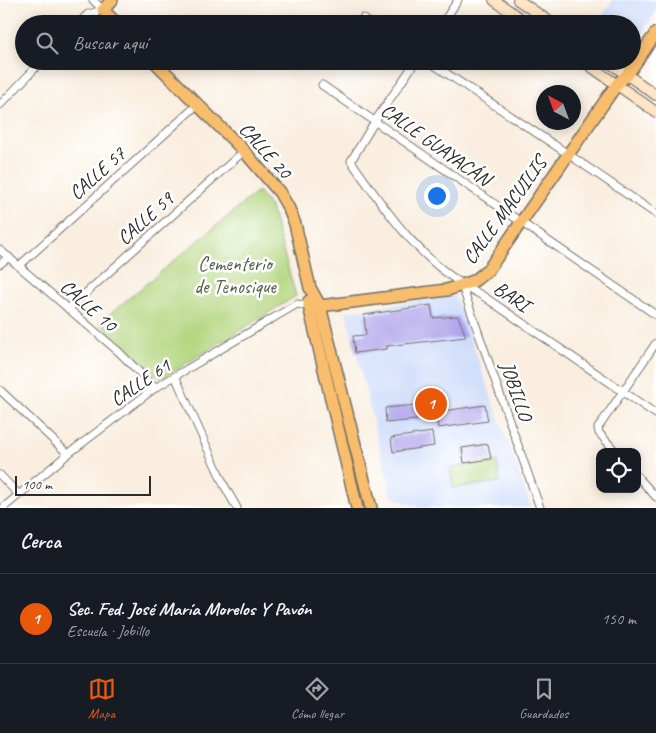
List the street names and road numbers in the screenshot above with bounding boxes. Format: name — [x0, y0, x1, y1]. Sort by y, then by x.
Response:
street label: CALLE GUAYACÁN — [376, 97, 498, 193]
street label: CALLE 20 — [234, 117, 299, 185]
street label: CALLE 57 — [64, 141, 132, 205]
street label: CALLE MACUILIS — [457, 148, 554, 269]
street label: CALLE 59 — [112, 185, 180, 250]
street label: CALLE 10 — [55, 274, 124, 338]
street label: BARI — [489, 275, 538, 320]
street label: CALLE 61 — [105, 353, 176, 412]
street label: JOBILLO — [495, 357, 539, 426]

